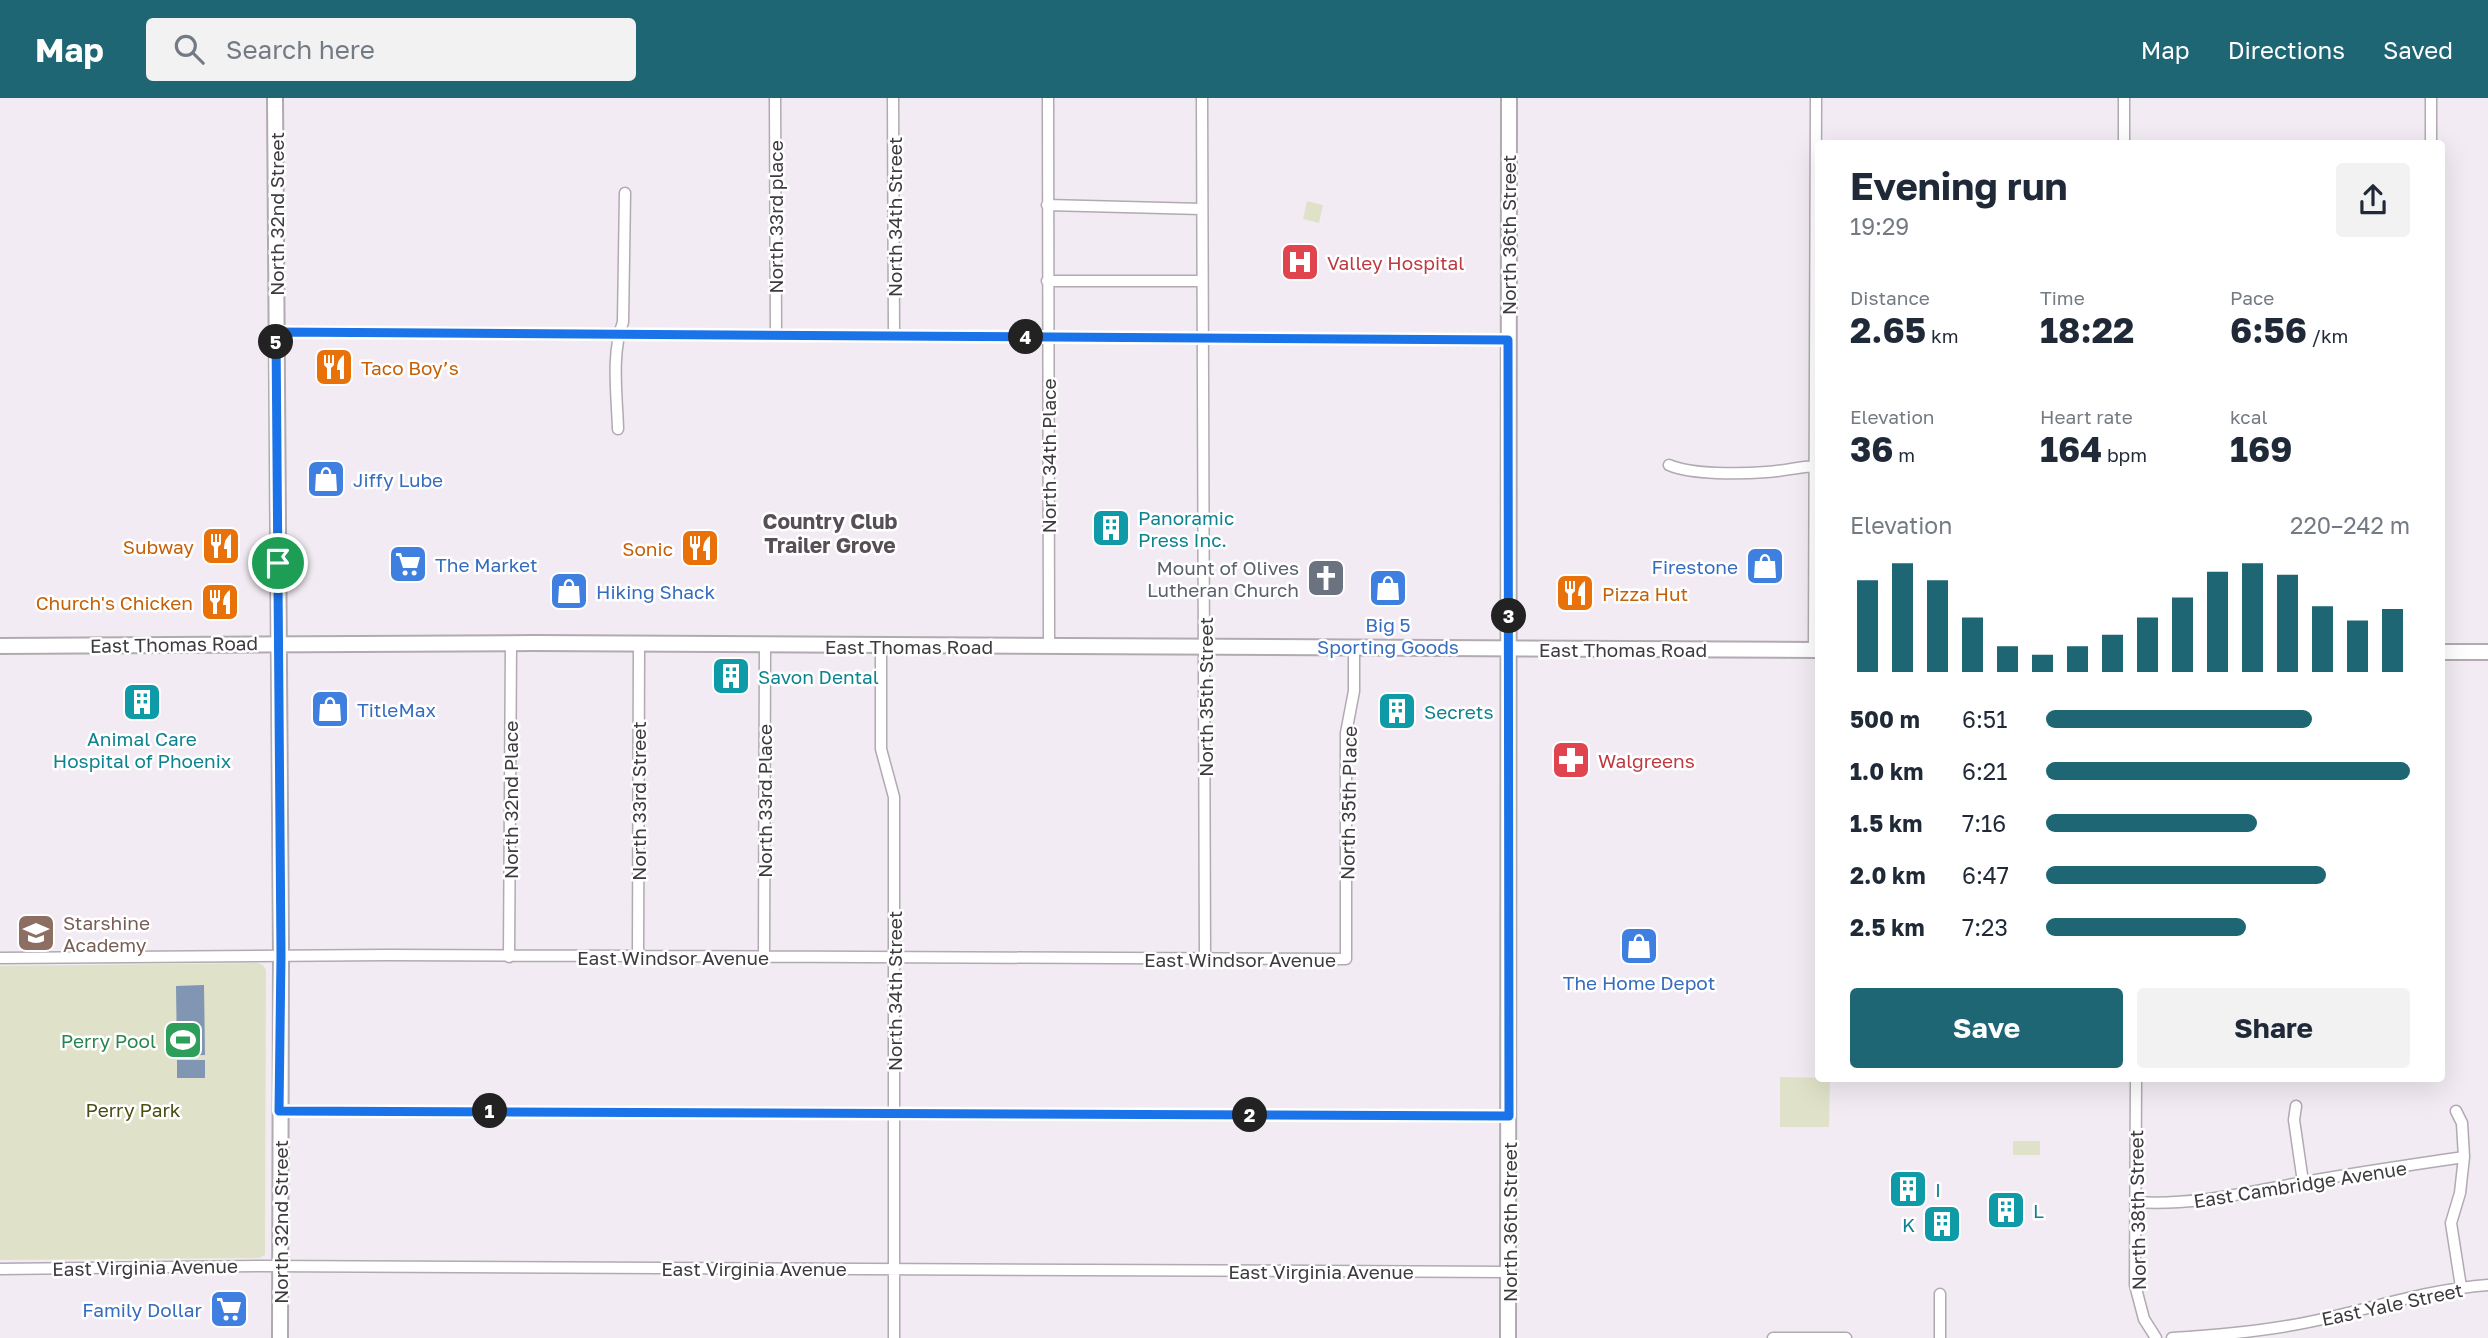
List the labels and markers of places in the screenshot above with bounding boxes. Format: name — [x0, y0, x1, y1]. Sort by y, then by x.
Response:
hospital icon: Valley Hospital — [1279, 241, 1321, 283]
place label: Valley Hospital — [1327, 251, 1464, 274]
pin: 4 — [1009, 320, 1044, 354]
pin: 5 — [258, 324, 294, 360]
restaurant icon: Taco Boy’s — [313, 346, 355, 388]
place label: Taco Boy’s — [361, 356, 459, 379]
shop icon: Jiffy Lube — [305, 458, 347, 500]
place label: Jiffy Lube — [353, 468, 443, 491]
place label: Panoramic Press Inc. — [1138, 506, 1234, 551]
building icon: Panoramic Press Inc. — [1090, 507, 1132, 549]
restaurant icon: Subway — [200, 525, 242, 567]
restaurant icon: Sonic — [679, 527, 721, 569]
pin — [248, 533, 308, 593]
place label: Subway — [123, 535, 194, 558]
place label: Sonic — [622, 537, 673, 560]
supermarket icon: The Market — [387, 543, 429, 585]
shop icon: Firestone — [1744, 545, 1786, 587]
place label: The Market — [435, 553, 538, 576]
place label: Firestone — [1652, 555, 1738, 578]
place label: Mount of Olives Lutheran Church — [1147, 556, 1299, 601]
church icon: Mount of Olives Lutheran Church — [1305, 557, 1347, 599]
shop icon: Big 5 Sporting Goods — [1367, 567, 1409, 609]
shop icon: Hiking Shack — [548, 570, 590, 612]
restaurant icon: Pizza Hut — [1554, 572, 1596, 614]
place label: Hiking Shack — [596, 580, 715, 603]
restaurant icon: Church's Chicken — [199, 581, 241, 623]
place label: Pizza Hut — [1602, 582, 1688, 605]
place label: Church's Chicken — [36, 591, 193, 614]
pin: 3 — [1492, 598, 1526, 634]
place label: Big 5 Sporting Goods — [1317, 613, 1459, 658]
building icon: Savon Dental — [710, 655, 752, 697]
place label: Savon Dental — [758, 665, 879, 688]
building icon: Animal Care Hospital of Phoenix — [121, 681, 163, 723]
shop icon: TitleMax — [309, 688, 351, 730]
building icon: Secrets — [1376, 690, 1418, 732]
place label: TitleMax — [357, 698, 436, 721]
place label: Secrets — [1424, 700, 1493, 723]
place label: Animal Care Hospital of Phoenix — [53, 727, 231, 772]
pharmacy icon: Walgreens — [1550, 739, 1592, 781]
place label: Walgreens — [1598, 749, 1695, 772]
place label: Starshine Academy — [63, 911, 150, 956]
school or university icon: Starshine Academy — [15, 912, 57, 954]
shop icon: The Home Depot — [1618, 925, 1660, 967]
place label: The Home Depot — [1563, 971, 1715, 994]
sports icon: Perry Pool — [162, 1019, 204, 1061]
place label: Perry Pool — [61, 1029, 156, 1052]
pin: 1 — [472, 1094, 508, 1128]
pin: 2 — [1232, 1098, 1268, 1132]
building icon: I — [1887, 1168, 1929, 1210]
place label: I — [1935, 1178, 1941, 1201]
building icon: L — [1985, 1189, 2027, 1231]
place label: L — [2033, 1199, 2044, 1222]
building icon: K — [1921, 1203, 1963, 1245]
place label: K — [1902, 1213, 1915, 1236]
supermarket icon: Family Dollar — [208, 1288, 250, 1330]
place label: Family Dollar — [82, 1298, 203, 1321]

